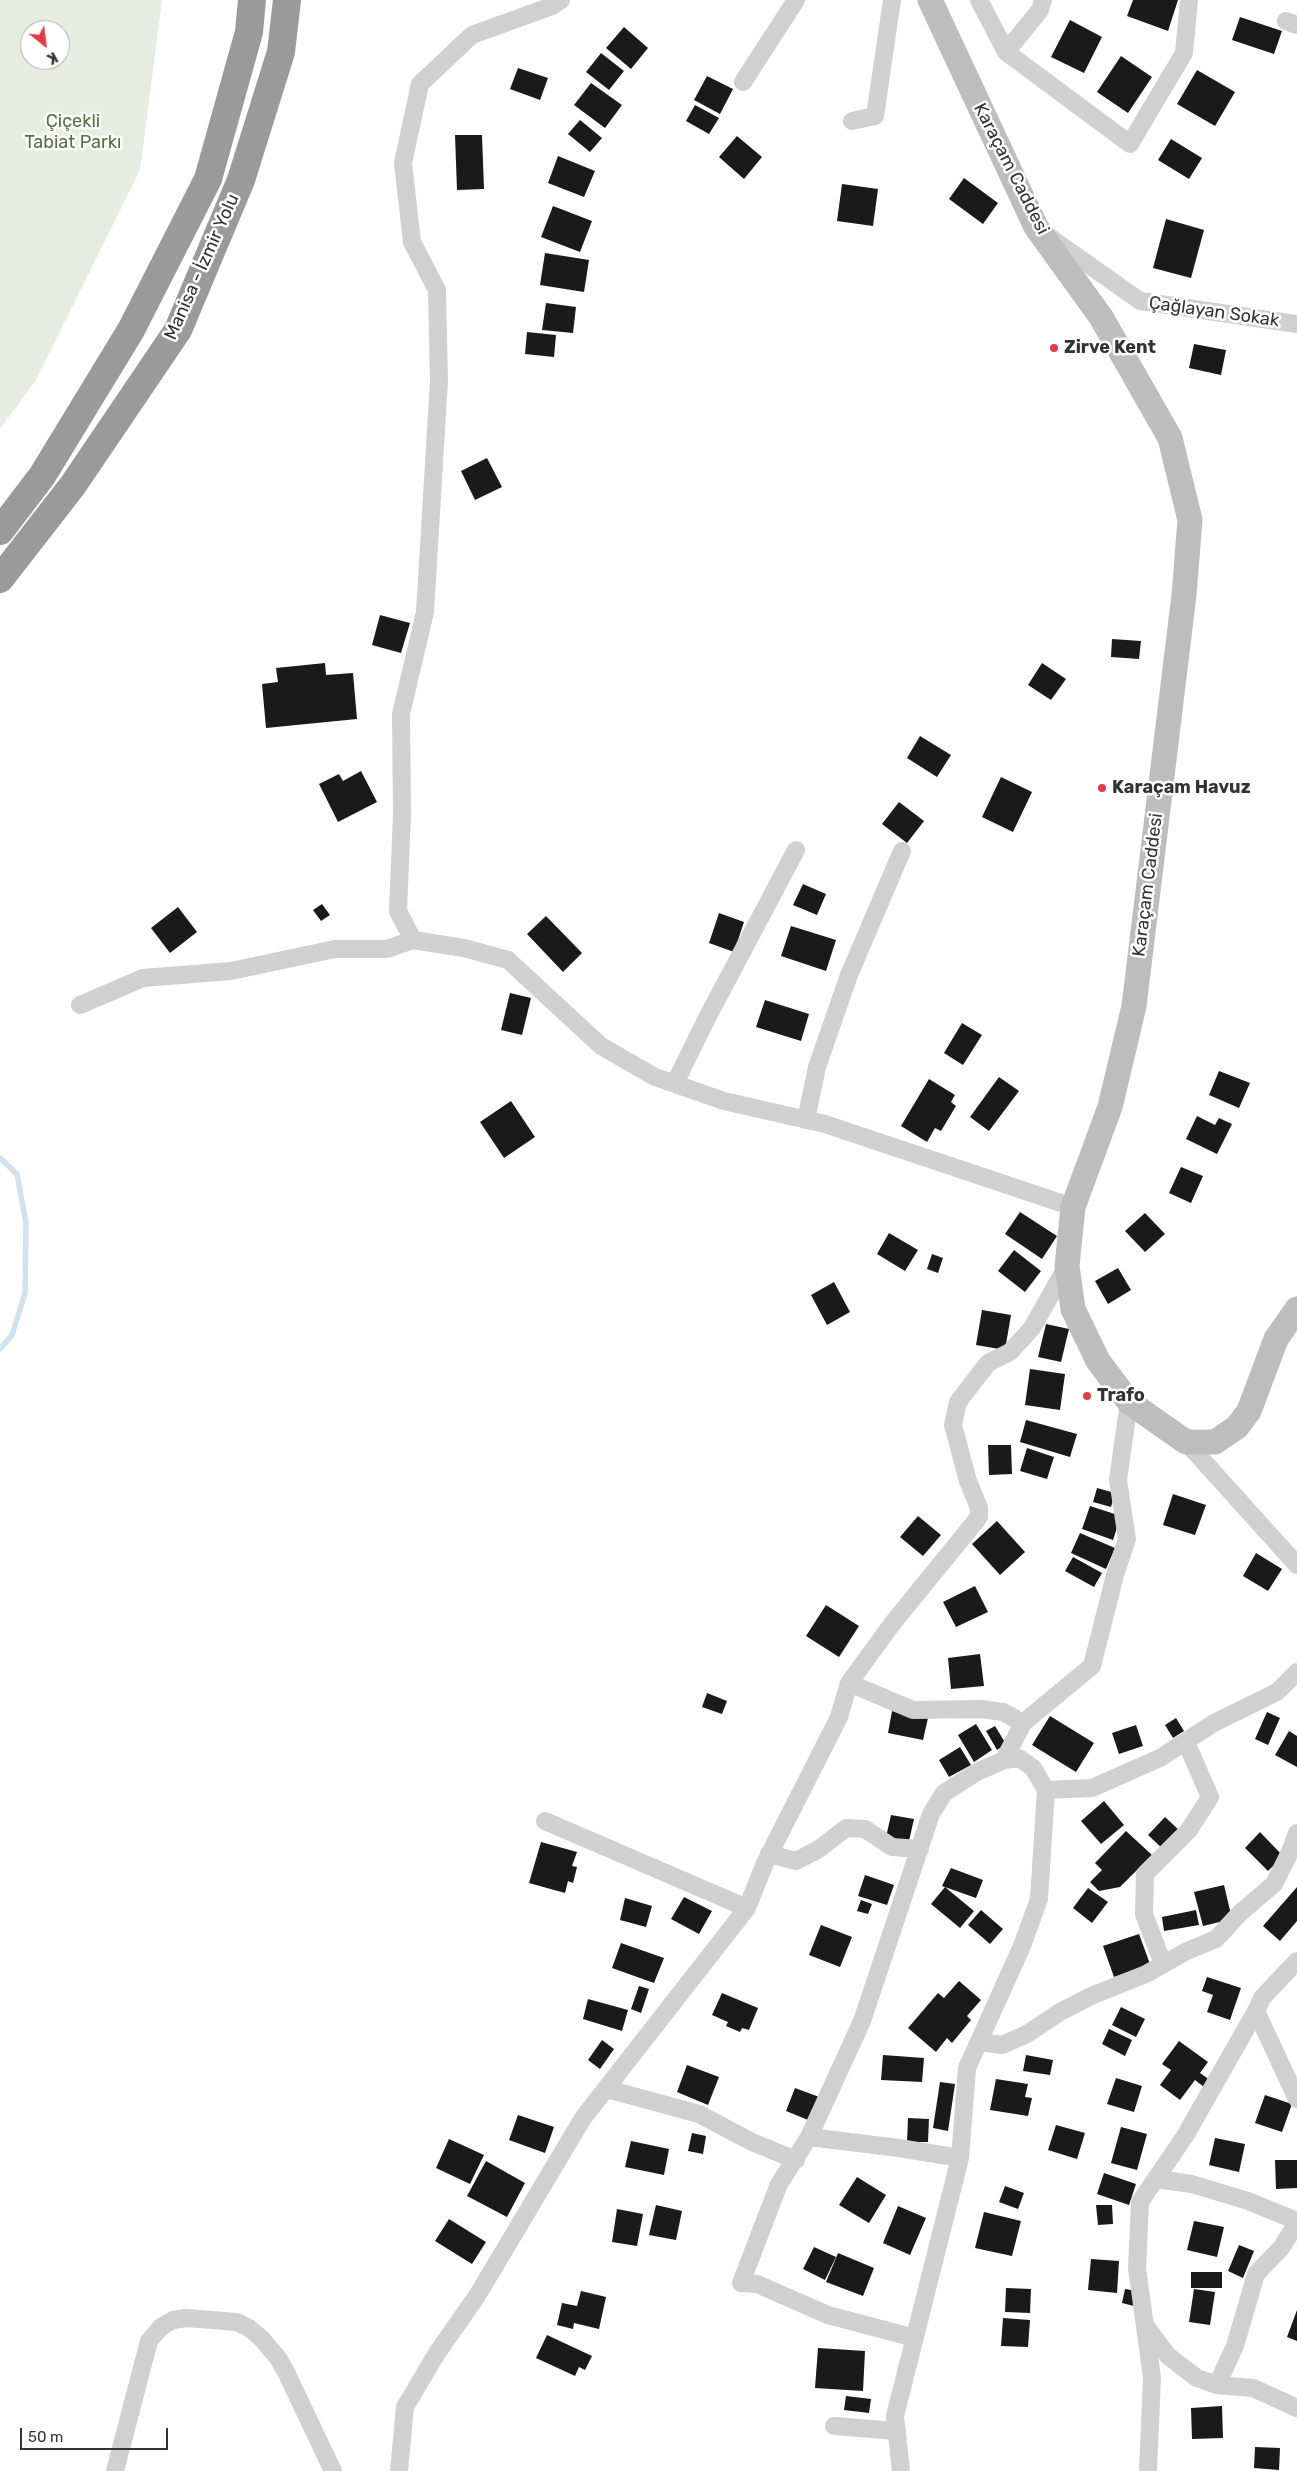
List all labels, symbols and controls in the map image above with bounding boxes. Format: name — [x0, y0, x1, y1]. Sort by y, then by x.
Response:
north arrow — [20, 20, 70, 70]
text: K — [44, 48, 60, 67]
street label: Karaçam Caddesi — [969, 100, 1053, 238]
park label: Çiçekli Tabiat Parkı — [25, 111, 121, 154]
street label: Manisa - İzmir Yolu — [160, 191, 244, 343]
street label: Çağlayan Sokak — [1147, 292, 1281, 332]
place label: Zirve Kent — [1064, 337, 1156, 359]
marker: Zirve Kent — [1048, 342, 1060, 354]
place label: Karaçam Havuz — [1112, 777, 1251, 799]
marker: Karaçam Havuz — [1096, 782, 1108, 794]
street label: Karaçam Caddesi — [1128, 812, 1168, 958]
place label: Trafo — [1097, 1385, 1145, 1407]
marker: Trafo — [1081, 1390, 1093, 1402]
scale bar — [22, 2418, 170, 2450]
text: 50 m — [28, 2428, 63, 2446]

